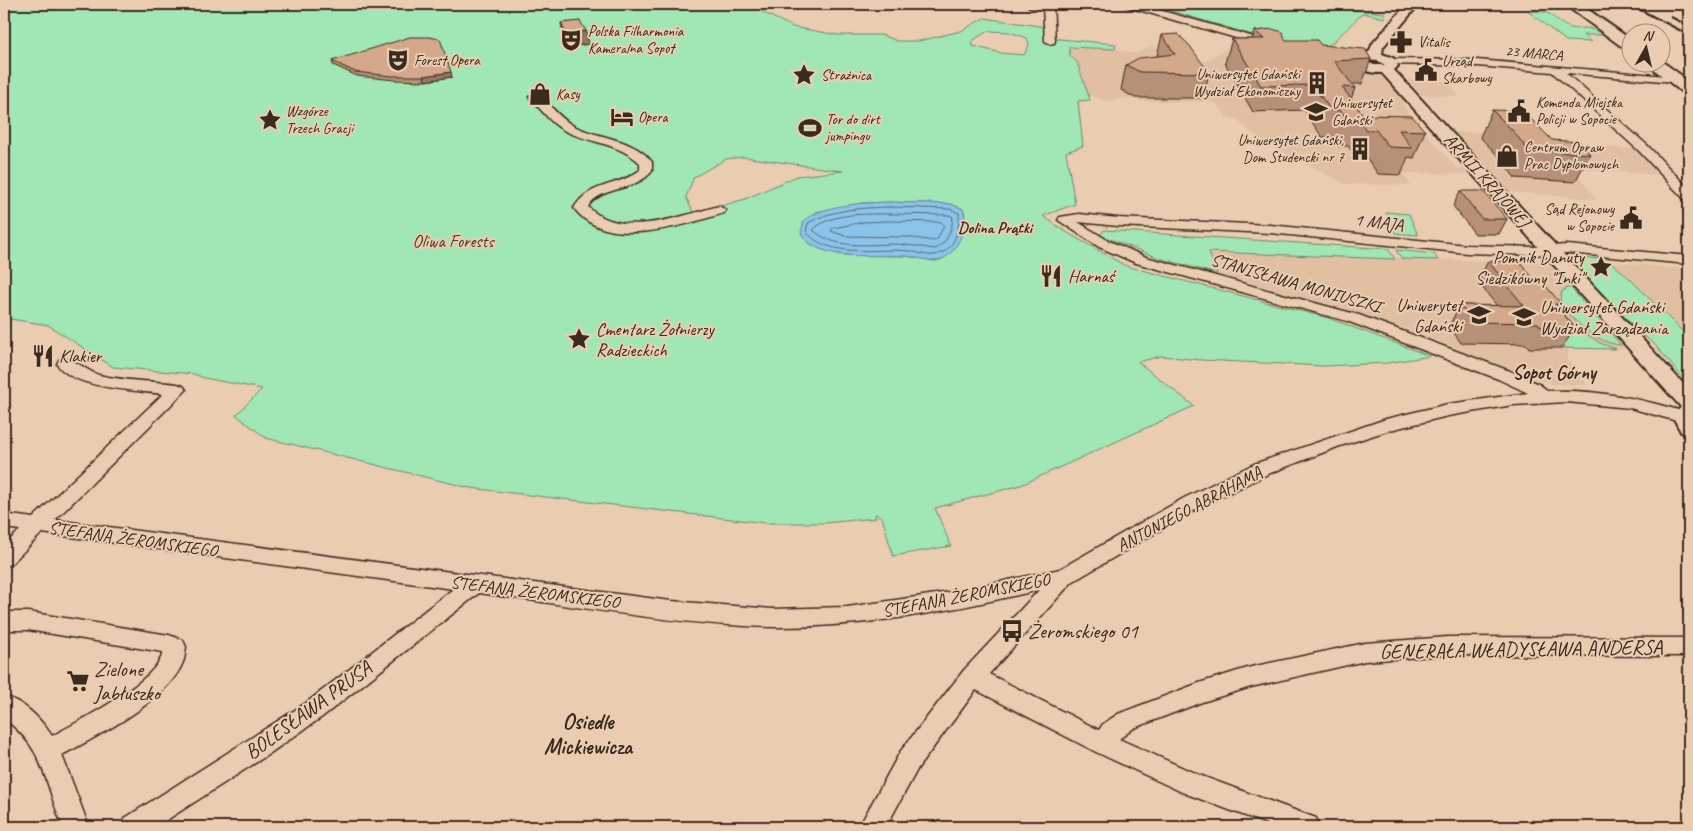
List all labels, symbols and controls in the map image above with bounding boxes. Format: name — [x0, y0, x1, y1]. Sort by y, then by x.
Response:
place label: Polska Filharmonia Kameralna Sopot — [588, 22, 685, 58]
north arrow — [1620, 22, 1670, 72]
theatre icon: Polska Filharmonia Kameralna Sopot — [558, 27, 584, 53]
text: N — [1642, 27, 1656, 45]
pharmacy icon: Vitalis — [1388, 29, 1414, 55]
place label: Vitalis — [1418, 33, 1451, 52]
street label: 23 MARCA — [1504, 42, 1564, 66]
theatre icon: Forest Opera — [385, 47, 411, 73]
place label: Forest Opera — [414, 51, 481, 70]
place label: Urząd Skarbowy — [1442, 52, 1492, 88]
public building icon: Urząd Skarbowy — [1413, 57, 1439, 83]
place icon: Strażnica — [791, 62, 817, 88]
place label: Uniwersytet Gdański Wydział Ekonomiczny — [1193, 65, 1302, 101]
place label: Strażnica — [821, 66, 872, 85]
building icon: Uniwersytet Gdański Wydział Ekonomiczny — [1304, 70, 1330, 96]
shop icon: Kasy — [527, 81, 553, 107]
place label: Kasy — [556, 85, 581, 104]
place label: Komenda Miejska Policji w Sopocie — [1536, 93, 1624, 129]
place label: Uniwersytet Gdański — [1332, 94, 1394, 130]
public building icon: Komenda Miejska Policji w Sopocie — [1506, 98, 1532, 124]
school or university icon: Uniwersytet Gdański — [1303, 99, 1329, 125]
place label: Wzgórze Trzech Gracji — [286, 102, 355, 138]
hotel icon: Opera — [609, 104, 635, 130]
place icon: Wzgórze Trzech Gracji — [257, 107, 283, 133]
place label: Opera — [638, 108, 669, 127]
place label: Tor do dirt jumpingu — [824, 110, 882, 146]
sports icon: Tor do dirt jumpingu — [797, 115, 823, 141]
street label: ARMII KRAJOWEJ — [1439, 129, 1536, 233]
place label: Uniwersytet Gdański, Dom Studencki nr 7 — [1238, 131, 1345, 167]
building icon: Uniwersytet Gdański, Dom Studencki nr 7 — [1347, 136, 1373, 162]
place label: Centrum Opraw Prac Dyplomowych — [1524, 138, 1619, 174]
shop icon: Centrum Opraw Prac Dyplomowych — [1494, 143, 1520, 169]
place label: Sąd Rejonowy w Sopocie — [1545, 200, 1615, 236]
public building icon: Sąd Rejonowy w Sopocie — [1618, 205, 1644, 231]
street label: 1 MAJA — [1353, 208, 1406, 236]
district label: Dolina Prątki — [958, 218, 1034, 238]
park label: Oliwa Forests — [412, 230, 495, 252]
place label: Pomnik Danuty Siedzikówny "Inki" — [1475, 246, 1588, 289]
street label: STANISŁAWA MONIUSZKI — [1208, 248, 1387, 319]
place icon: Pomnik Danuty Siedzikówny "Inki" — [1588, 254, 1614, 280]
restaurant icon: Harnaś — [1038, 263, 1064, 289]
place label: Harnaś — [1068, 265, 1117, 287]
place label: Uniwerytet Gdański — [1396, 294, 1465, 337]
place label: Uniwersytet Gdański Wydział Zarządzania — [1540, 296, 1669, 339]
school or university icon: Uniwerytet Gdański — [1466, 302, 1492, 328]
school or university icon: Uniwersytet Gdański Wydział Zarządzania — [1511, 304, 1537, 330]
place label: Cmentarz Żołnierzy Radzieckich — [596, 318, 715, 361]
place icon: Cmentarz Żołnierzy Radzieckich — [566, 326, 592, 352]
restaurant icon: Klakier — [30, 343, 56, 369]
place label: Klakier — [59, 345, 103, 367]
district label: Sopot Górny — [1512, 360, 1598, 385]
street label: ANTONIEGO ABRAHAMA — [1112, 461, 1266, 557]
street label: STEFANA ŻEROMSKIEGO — [47, 516, 221, 562]
street label: STEFANA ŻEROMSKIEGO — [881, 568, 1053, 622]
street label: STEFANA ŻEROMSKIEGO — [449, 571, 623, 614]
bus stop icon: Żeromskiego 01 — [999, 618, 1025, 644]
place label: Żeromskiego 01 — [1028, 618, 1140, 644]
street label: GENERAŁA WŁADYSŁAWA ANDERSA — [1379, 634, 1663, 664]
street label: BOLESŁAWA PRUSA — [239, 654, 378, 765]
place label: Zielone Jabłuszko — [93, 656, 162, 706]
supermarket icon: Zielone Jabłuszko — [65, 668, 91, 694]
district label: Osiedle Mickiewicza — [544, 708, 634, 761]

